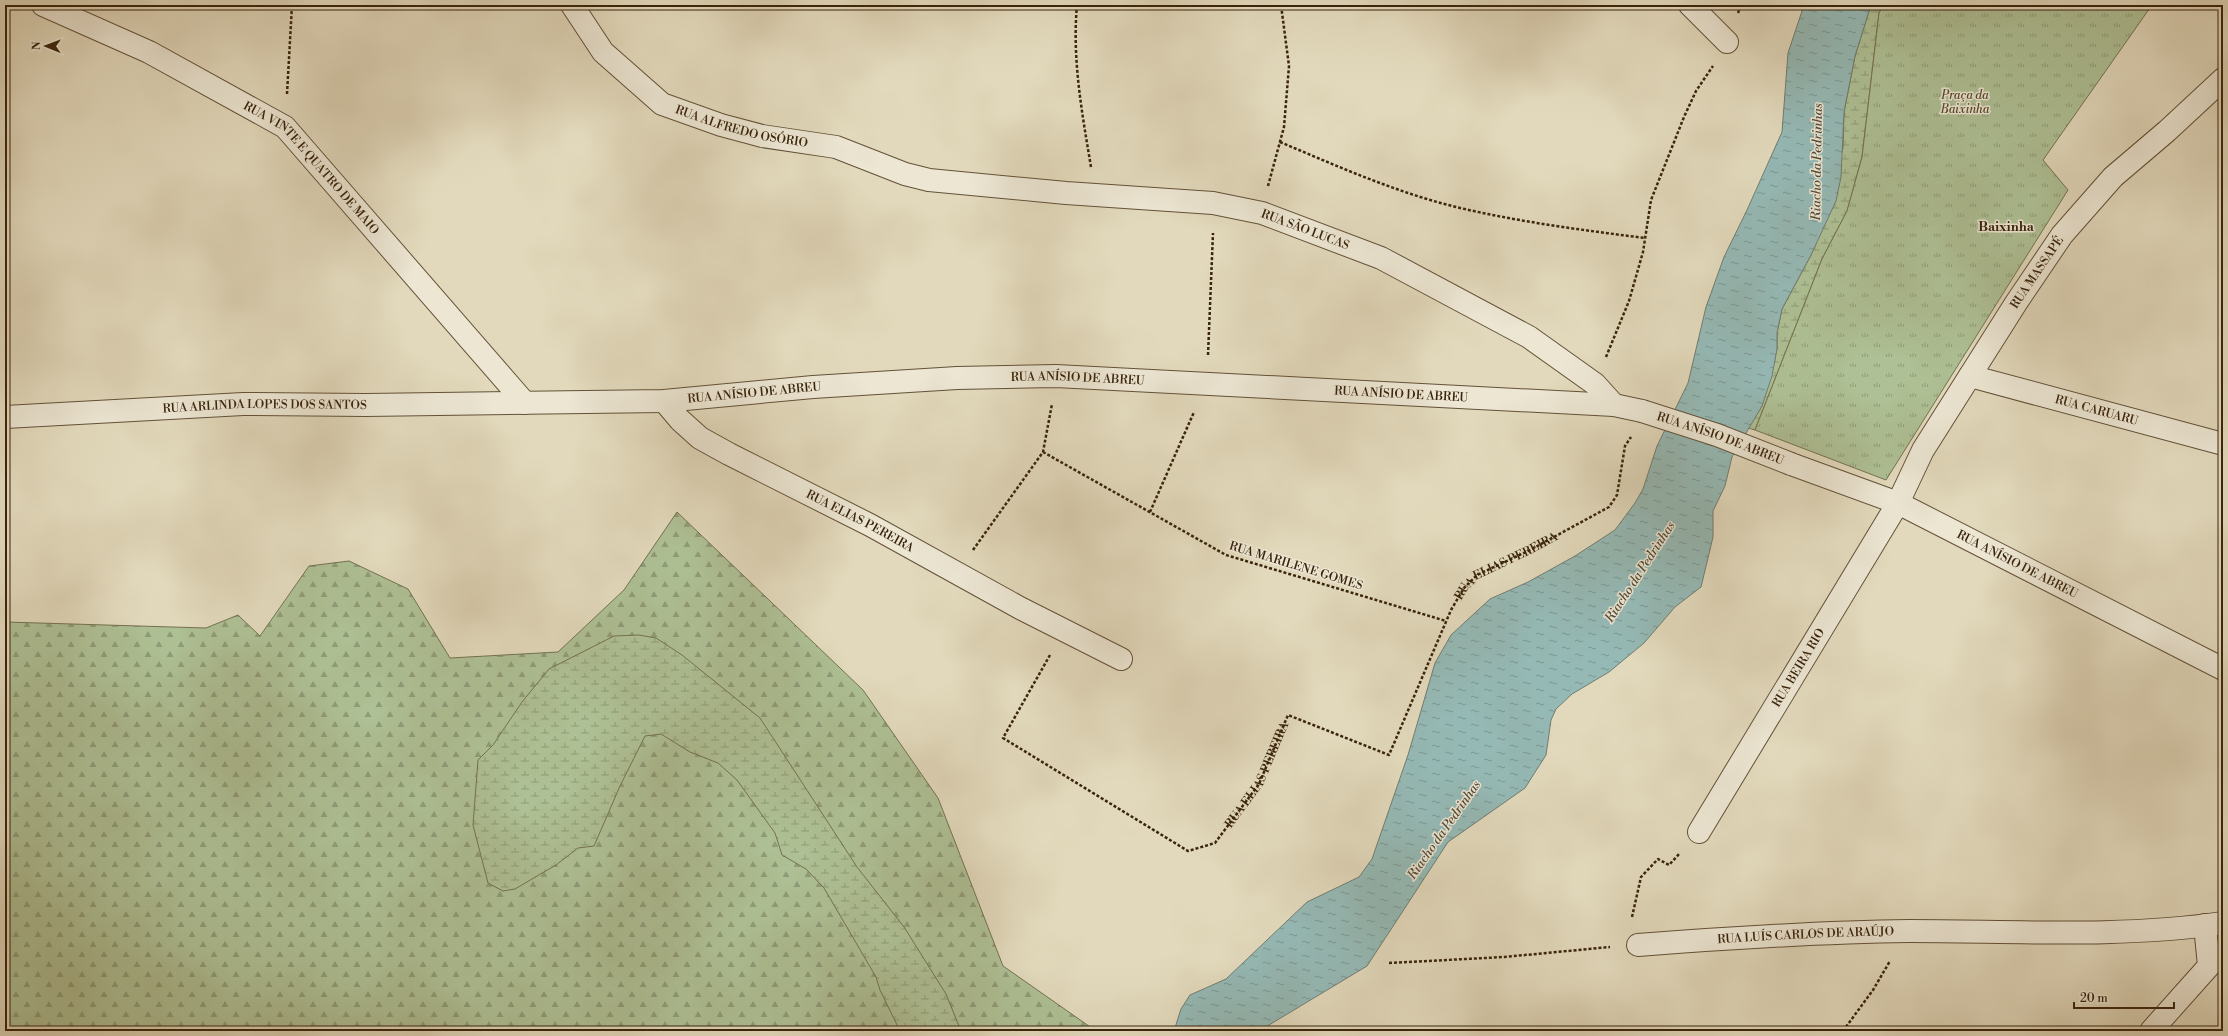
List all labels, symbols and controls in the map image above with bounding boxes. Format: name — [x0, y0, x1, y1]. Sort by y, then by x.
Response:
north arrow — [26, 26, 66, 66]
text: N — [30, 41, 44, 50]
park label: Praça da Baixinha — [1940, 88, 1990, 117]
street label: RUA VINTE E QUATRO DE MAIO — [241, 98, 382, 237]
street label: RUA ALFREDO OSÓRIO — [673, 102, 809, 150]
water label: Riacho da Pedrinhas — [1808, 103, 1826, 222]
street label: RUA SÃO LUCAS — [1259, 206, 1352, 253]
district label: Baixinha — [1978, 219, 2035, 235]
street label: RUA MASSAPÉ — [2007, 232, 2067, 311]
street label: RUA ANÍSIO DE ABREU — [1010, 366, 1145, 388]
street label: RUA ANÍSIO DE ABREU — [687, 379, 822, 406]
street label: RUA ANÍSIO DE ABREU — [1334, 383, 1469, 405]
street label: RUA CARUARU — [2053, 392, 2140, 428]
street label: RUA ARLINDA LOPES DOS SANTOS — [162, 396, 367, 416]
street label: RUA ANÍSIO DE ABREU — [1655, 409, 1786, 468]
street label: RUA ELIAS PEREIRA — [804, 487, 917, 556]
water label: Riacho da Pedrinhas — [1601, 518, 1679, 626]
street label: RUA ANÍSIO DE ABREU — [1954, 527, 2081, 601]
street label: RUA ELIAS PEREIRA — [1451, 529, 1561, 603]
street label: RUA MARILENE GOMES — [1227, 539, 1365, 594]
street label: RUA BEIRA RIO — [1769, 626, 1828, 710]
street label: RUA ELIAS PEREIRA — [1221, 719, 1292, 831]
water label: Riacho da Pedrinhas — [1403, 777, 1484, 883]
street label: RUA LUÍS CARLOS DE ARAÚJO — [1717, 922, 1894, 947]
scale bar — [2074, 984, 2174, 1010]
text: 20 m — [2080, 991, 2108, 1006]

